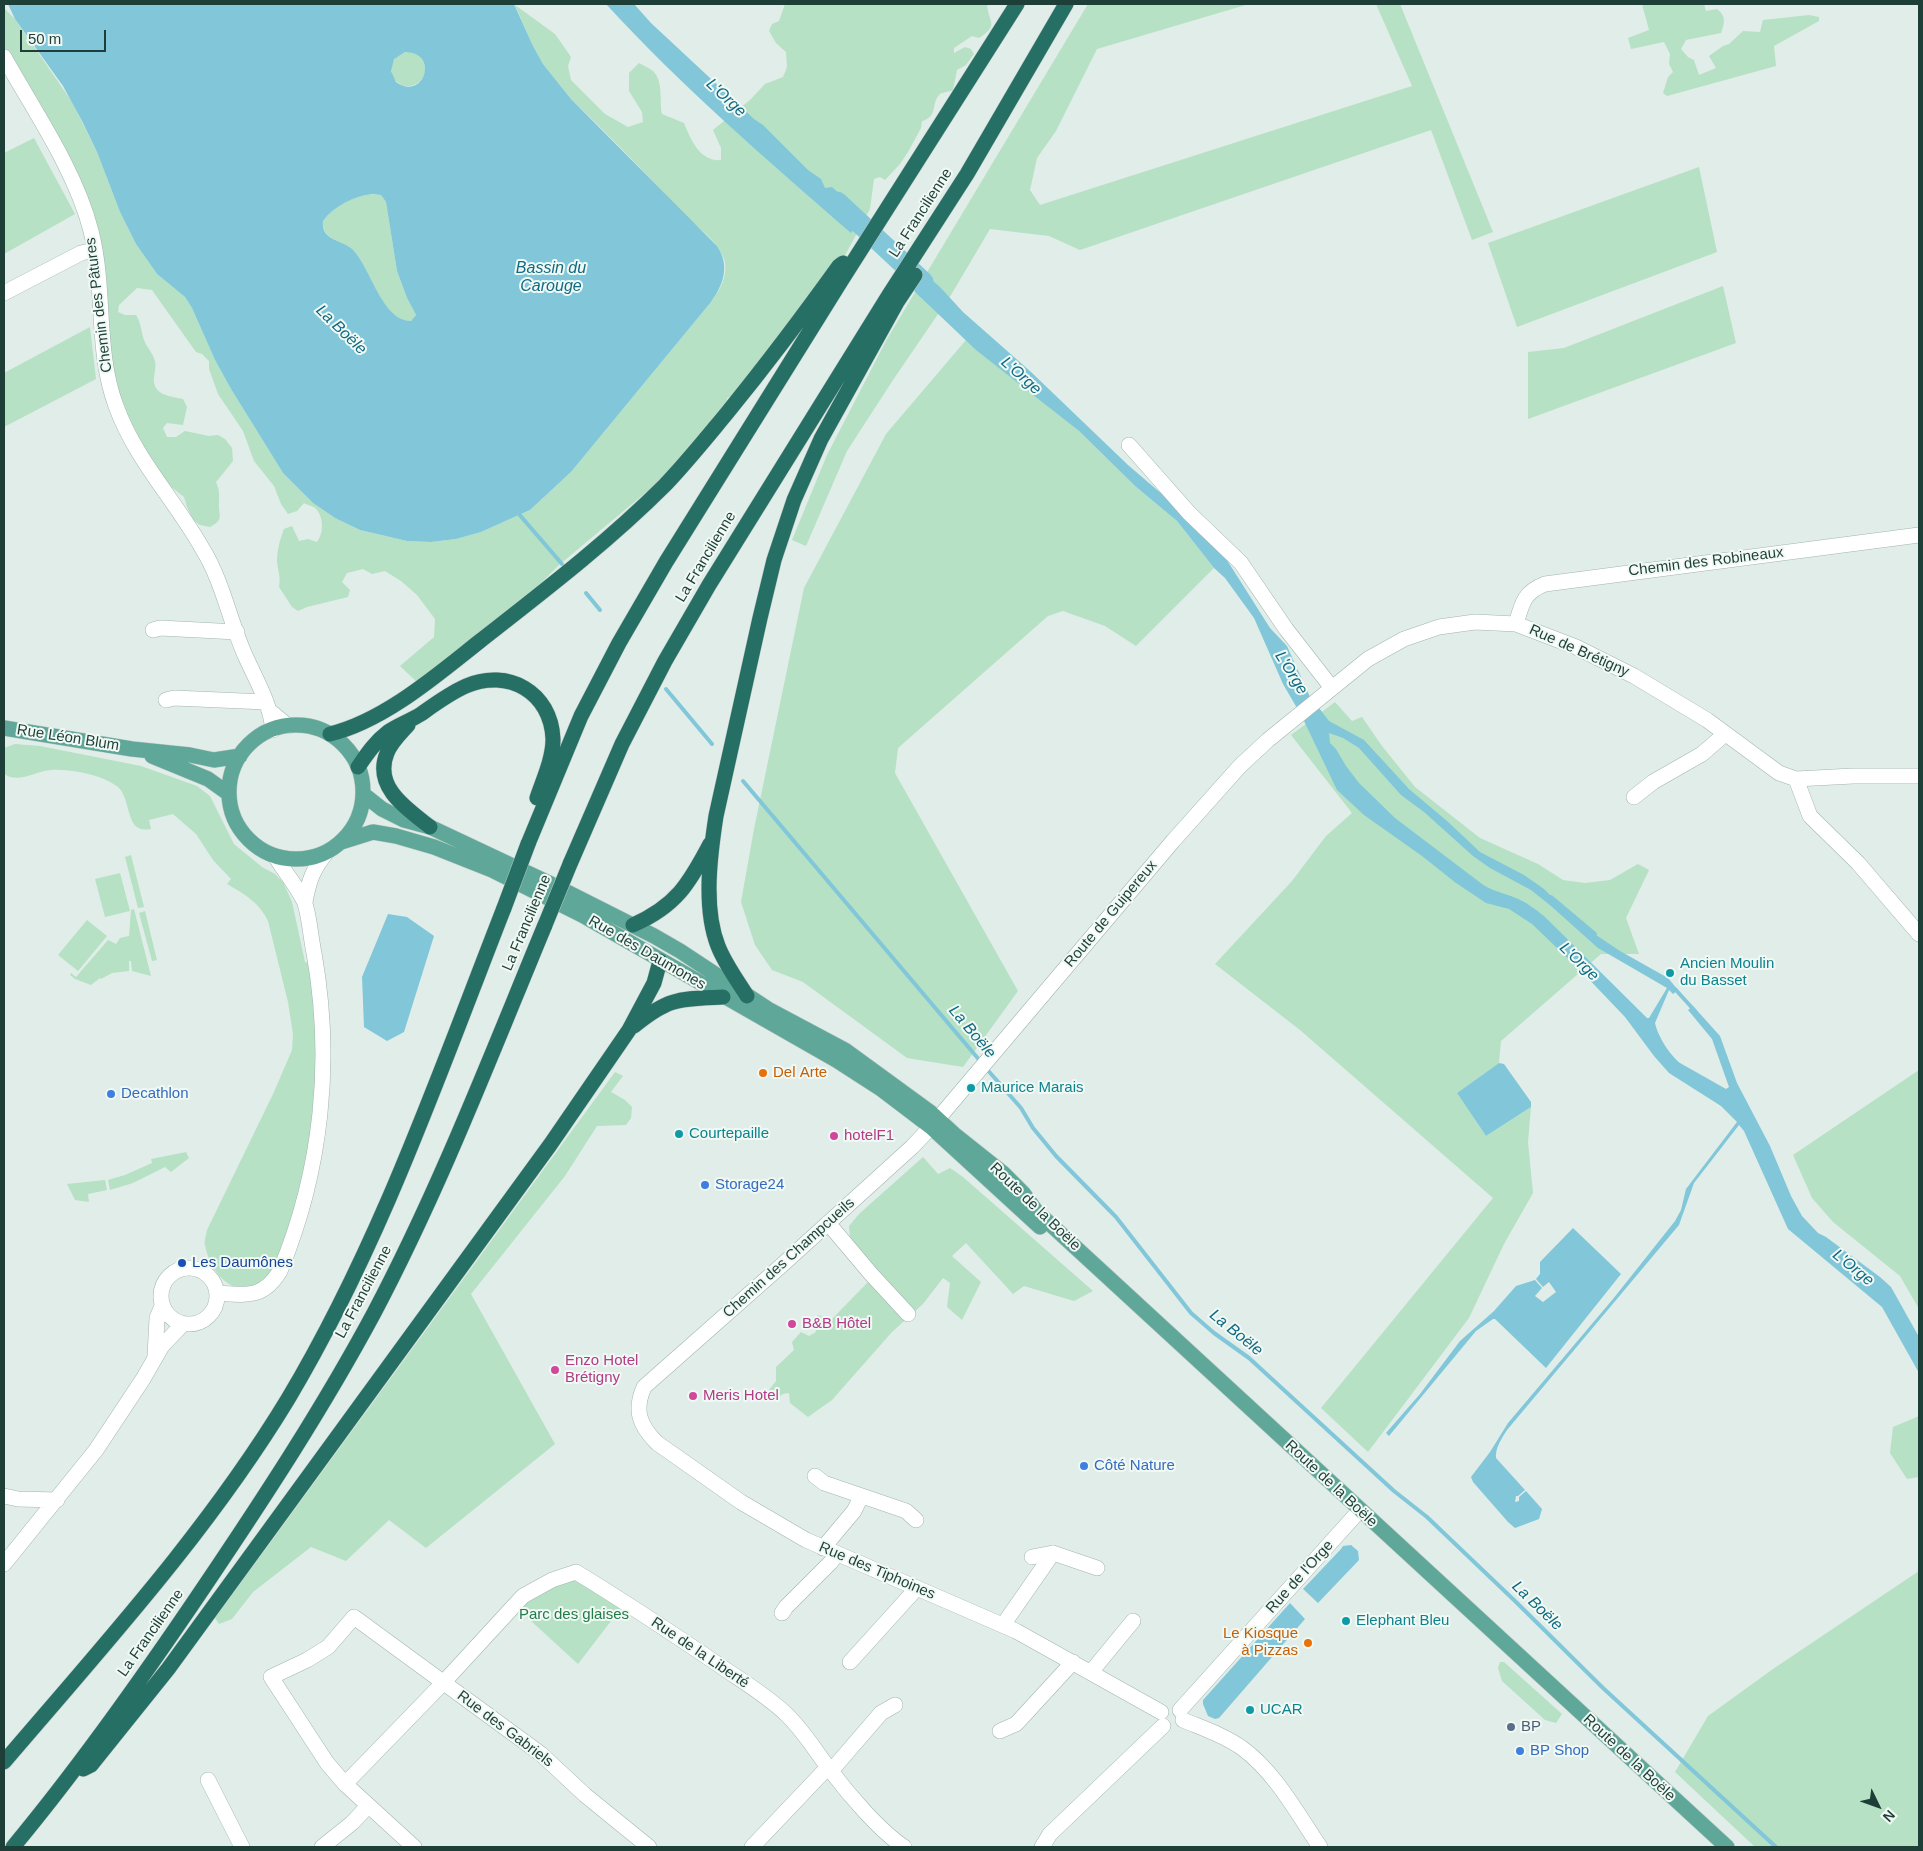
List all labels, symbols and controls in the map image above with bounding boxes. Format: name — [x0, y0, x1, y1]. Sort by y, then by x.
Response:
scale bar — [22, 20, 109, 52]
text: 50 m — [28, 30, 61, 47]
water label: L'Orge — [702, 75, 750, 121]
street label: La Francilienne — [886, 165, 956, 261]
street label: Chemin des Pâtures — [82, 236, 116, 374]
water label: Bassin du Carouge — [516, 259, 586, 297]
water label: La Boële — [312, 301, 370, 359]
water label: L'Orge — [997, 353, 1045, 399]
street label: La Francilienne — [672, 508, 740, 606]
street label: Chemin des Robineaux — [1628, 544, 1784, 580]
street label: Rue de Brétigny — [1526, 621, 1632, 681]
water label: L'Orge — [1270, 648, 1312, 698]
street label: Rue Léon Blum — [16, 721, 120, 755]
street label: Route de Guipereux — [1061, 857, 1161, 971]
street label: La Francilienne — [499, 872, 555, 974]
street label: Rue des Daumones — [585, 912, 709, 994]
water label: L'Orge — [1555, 939, 1603, 985]
place label: Ancien Moulin du Basset — [1680, 955, 1774, 990]
marker: Ancien Moulin du Basset — [1664, 967, 1676, 979]
water label: La Boële — [944, 1002, 1000, 1062]
place label: Del Arte — [773, 1064, 827, 1082]
marker: Del Arte — [757, 1067, 769, 1079]
place label: Maurice Marais — [981, 1079, 1084, 1097]
marker: Maurice Marais — [965, 1082, 977, 1094]
place label: Decathlon — [121, 1085, 189, 1103]
marker: Decathlon — [105, 1088, 117, 1100]
place label: Courtepaille — [689, 1125, 769, 1143]
place label: hotelF1 — [844, 1127, 894, 1145]
marker: Courtepaille — [673, 1128, 685, 1140]
marker: hotelF1 — [828, 1130, 840, 1142]
street label: Route de la Boële — [986, 1159, 1084, 1255]
place label: Storage24 — [715, 1176, 784, 1194]
marker: Storage24 — [699, 1179, 711, 1191]
street label: Chemin des Champcueils — [719, 1194, 859, 1322]
street label: La Francilienne — [332, 1242, 396, 1342]
water label: L'Orge — [1828, 1246, 1878, 1290]
place label: Les Daumônes — [192, 1254, 293, 1272]
marker: Les Daumônes — [176, 1257, 188, 1269]
water label: La Boële — [1205, 1306, 1267, 1360]
place label: B&B Hôtel — [802, 1315, 871, 1333]
marker: B&B Hôtel — [786, 1318, 798, 1330]
place label: Enzo Hotel Brétigny — [565, 1352, 638, 1387]
marker: Enzo Hotel Brétigny — [549, 1364, 561, 1376]
place label: Meris Hotel — [703, 1387, 779, 1405]
marker: Meris Hotel — [687, 1390, 699, 1402]
street label: Route de la Boële — [1281, 1437, 1381, 1531]
place label: Côté Nature — [1094, 1457, 1175, 1475]
marker: Côté Nature — [1078, 1460, 1090, 1472]
street label: Rue de l'Orge — [1263, 1537, 1337, 1617]
street label: Rue des Tiphoines — [816, 1538, 938, 1604]
water label: La Boële — [1508, 1577, 1566, 1635]
street label: La Francilienne — [114, 1586, 188, 1680]
park label: Parc des glaises — [519, 1606, 629, 1624]
place label: Elephant Bleu — [1356, 1612, 1449, 1630]
street label: Rue de la Liberté — [648, 1614, 752, 1692]
marker: Elephant Bleu — [1340, 1615, 1352, 1627]
place label: Le Kiosque à Pizzas — [1223, 1625, 1298, 1660]
marker: Le Kiosque à Pizzas — [1302, 1637, 1314, 1649]
street label: Rue des Gabriels — [453, 1687, 557, 1771]
place label: UCAR — [1260, 1701, 1303, 1719]
marker: UCAR — [1244, 1704, 1256, 1716]
street label: Route de la Boële — [1579, 1711, 1679, 1805]
place label: BP — [1521, 1718, 1541, 1736]
marker: BP — [1505, 1721, 1517, 1733]
place label: BP Shop — [1530, 1742, 1589, 1760]
marker: BP Shop — [1514, 1745, 1526, 1757]
north arrow — [1853, 1781, 1903, 1831]
text: N — [1880, 1807, 1898, 1825]

